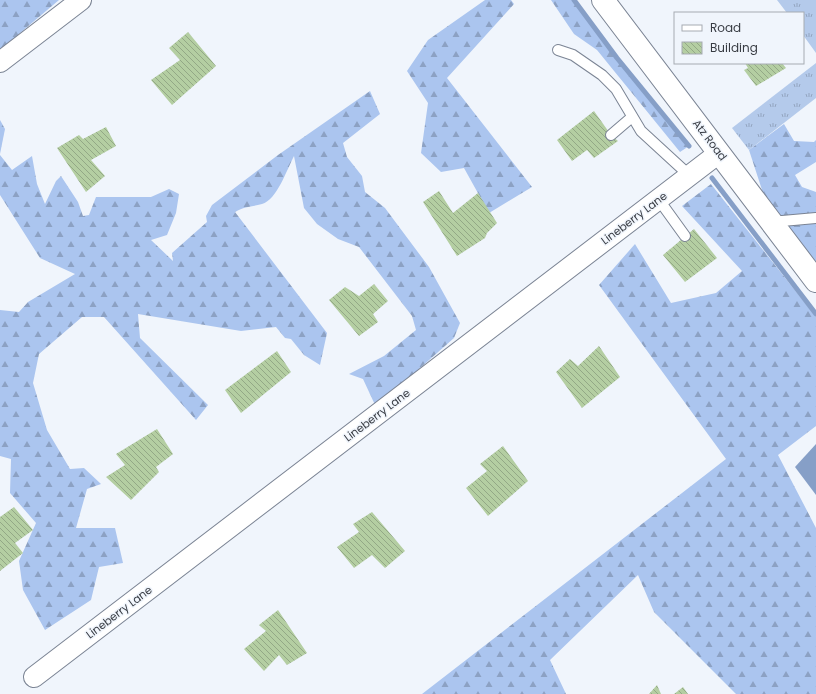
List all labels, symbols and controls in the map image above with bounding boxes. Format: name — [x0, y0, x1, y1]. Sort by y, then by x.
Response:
legend — [674, 12, 804, 64]
text: Road — [710, 19, 741, 36]
text: Building — [710, 39, 758, 56]
street label: Atz Road — [689, 116, 731, 164]
street label: Lineberry Lane — [598, 188, 670, 248]
street label: Lineberry Lane — [341, 385, 413, 445]
street label: Lineberry Lane — [83, 582, 155, 642]

